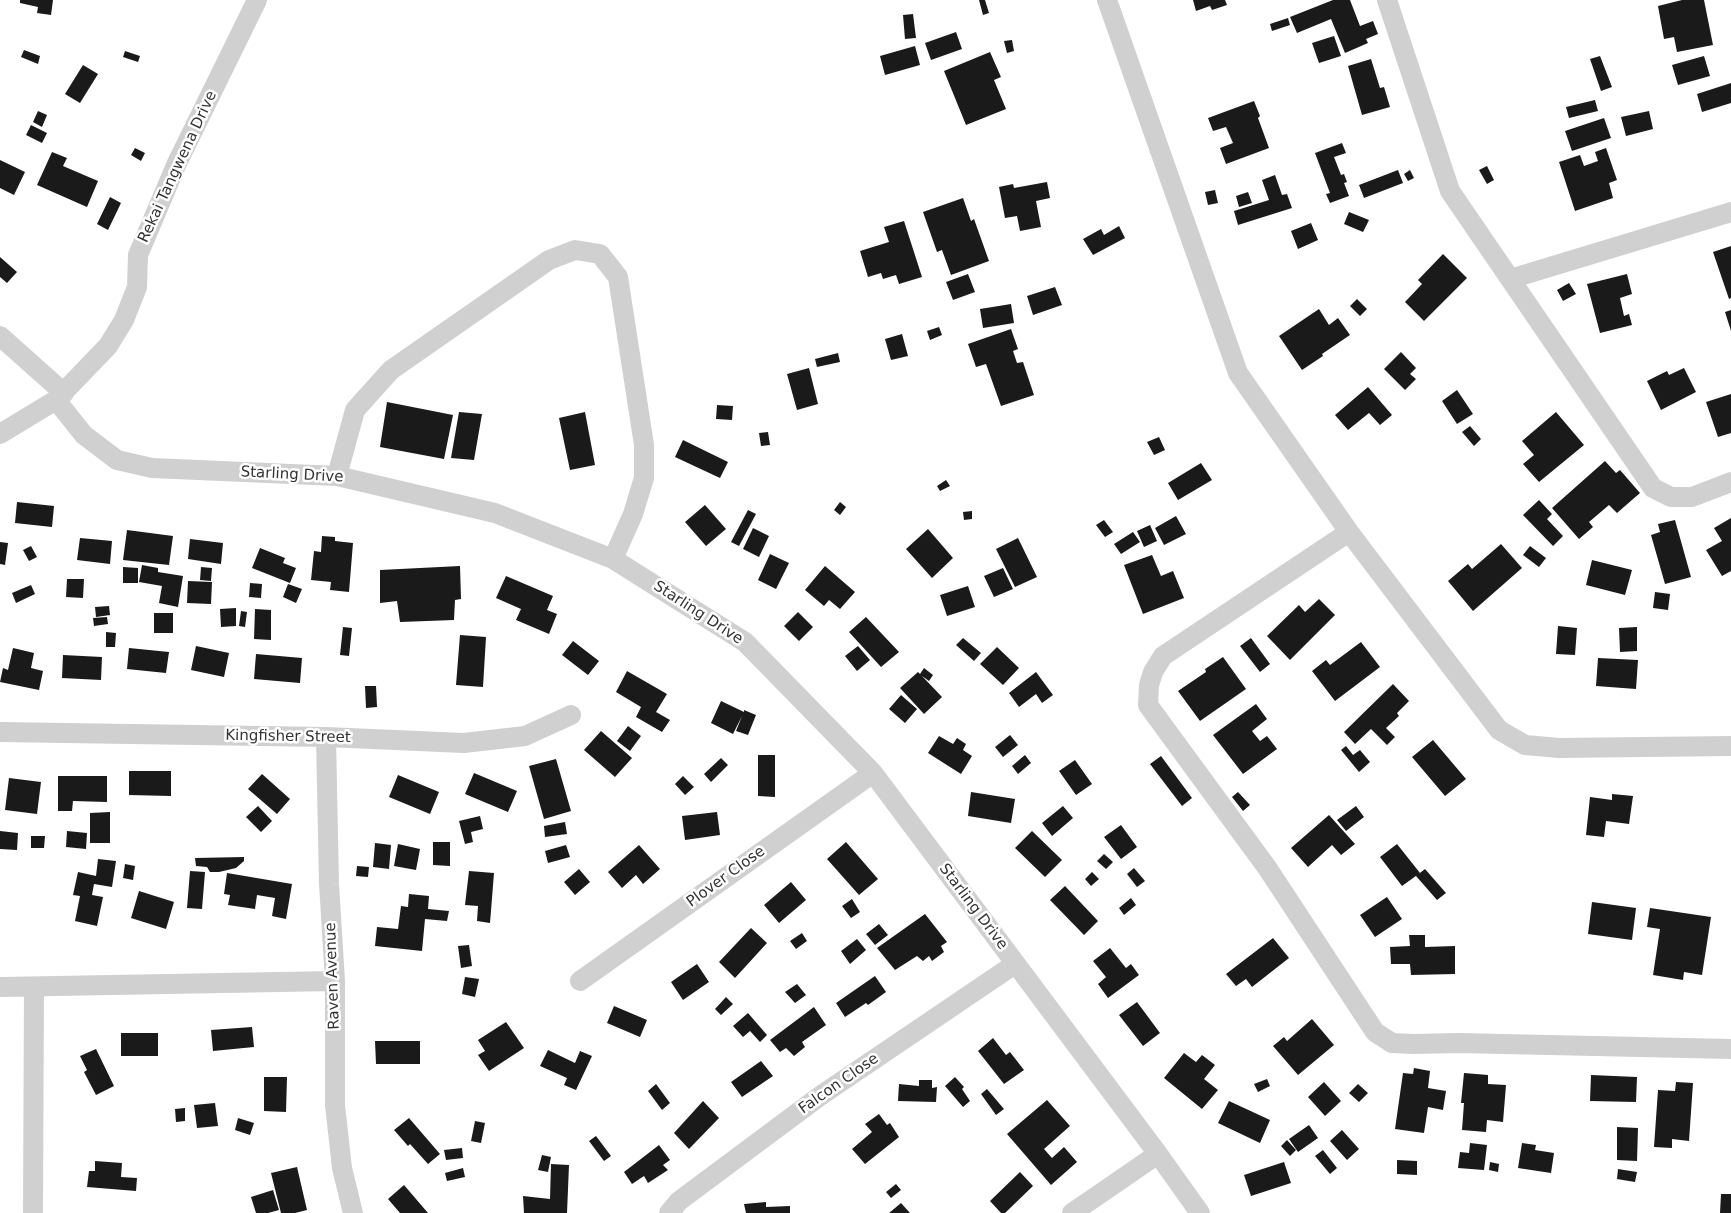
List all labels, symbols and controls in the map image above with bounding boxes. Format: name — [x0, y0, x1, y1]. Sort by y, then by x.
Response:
street label: Rekai Tangwena Drive — [135, 88, 221, 246]
street label: Starling Drive — [240, 463, 344, 487]
street label: Starling Drive — [650, 577, 746, 649]
street label: Kingfisher Street — [225, 727, 351, 747]
street label: Plover Close — [683, 843, 769, 911]
street label: Starling Drive — [935, 861, 1011, 953]
street label: Raven Avenue — [322, 922, 344, 1030]
street label: Falcon Close — [796, 1050, 882, 1118]

